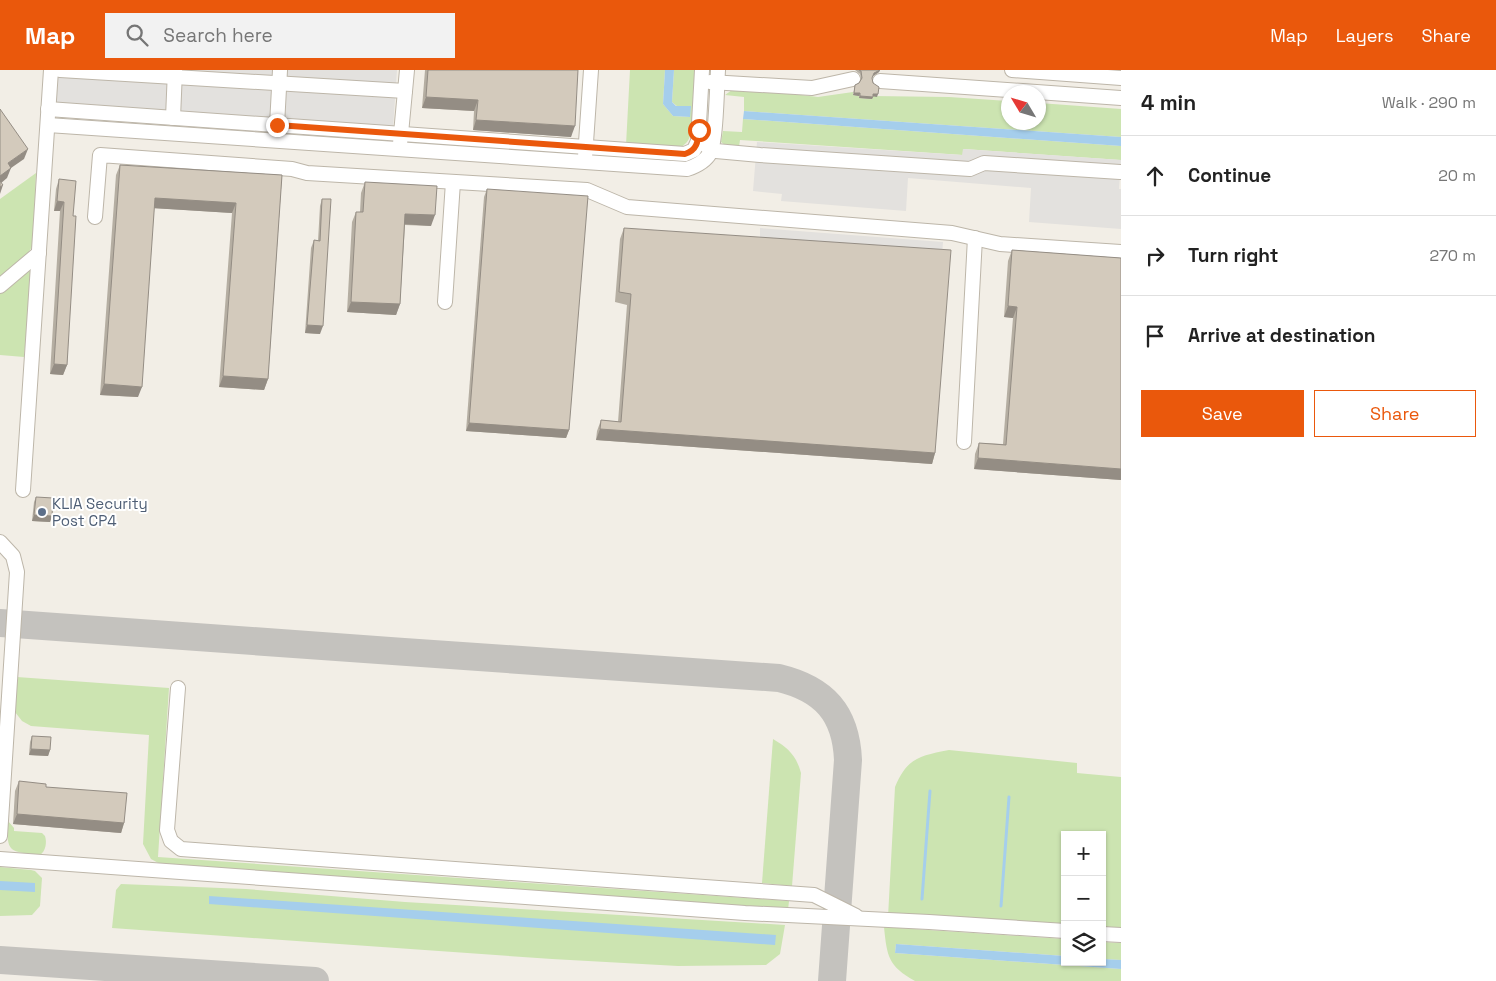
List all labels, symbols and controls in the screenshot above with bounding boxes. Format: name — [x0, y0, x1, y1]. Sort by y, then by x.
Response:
search box — [105, 13, 455, 58]
text: Map — [25, 20, 75, 51]
icon: search — [123, 21, 151, 49]
text: Search here — [163, 23, 273, 48]
text: Map — [1270, 24, 1308, 47]
text: Layers — [1336, 24, 1393, 47]
text: Share — [1421, 24, 1471, 47]
north arrow — [1001, 85, 1046, 130]
text: 4 min — [1141, 89, 1196, 116]
text: Walk · 290 m — [1382, 92, 1476, 113]
route end — [266, 114, 289, 137]
route start — [688, 119, 711, 142]
icon: ahead — [1141, 162, 1169, 190]
text: Continue — [1188, 163, 1271, 188]
text: 20 m — [1438, 165, 1476, 186]
icon: right — [1141, 242, 1169, 270]
text: Turn right — [1188, 243, 1278, 268]
text: 270 m — [1429, 245, 1476, 266]
icon: arrive — [1141, 322, 1169, 350]
text: Arrive at destination — [1188, 323, 1376, 348]
button: Save — [1141, 390, 1304, 437]
button: Share — [1314, 390, 1476, 437]
place label: KLIA Security Post CP4 — [52, 494, 148, 530]
marker: KLIA Security Post CP4 — [36, 506, 48, 518]
map controls — [1061, 831, 1106, 966]
button: + — [1061, 831, 1106, 876]
button: − — [1061, 876, 1106, 921]
button: layers — [1061, 921, 1106, 966]

